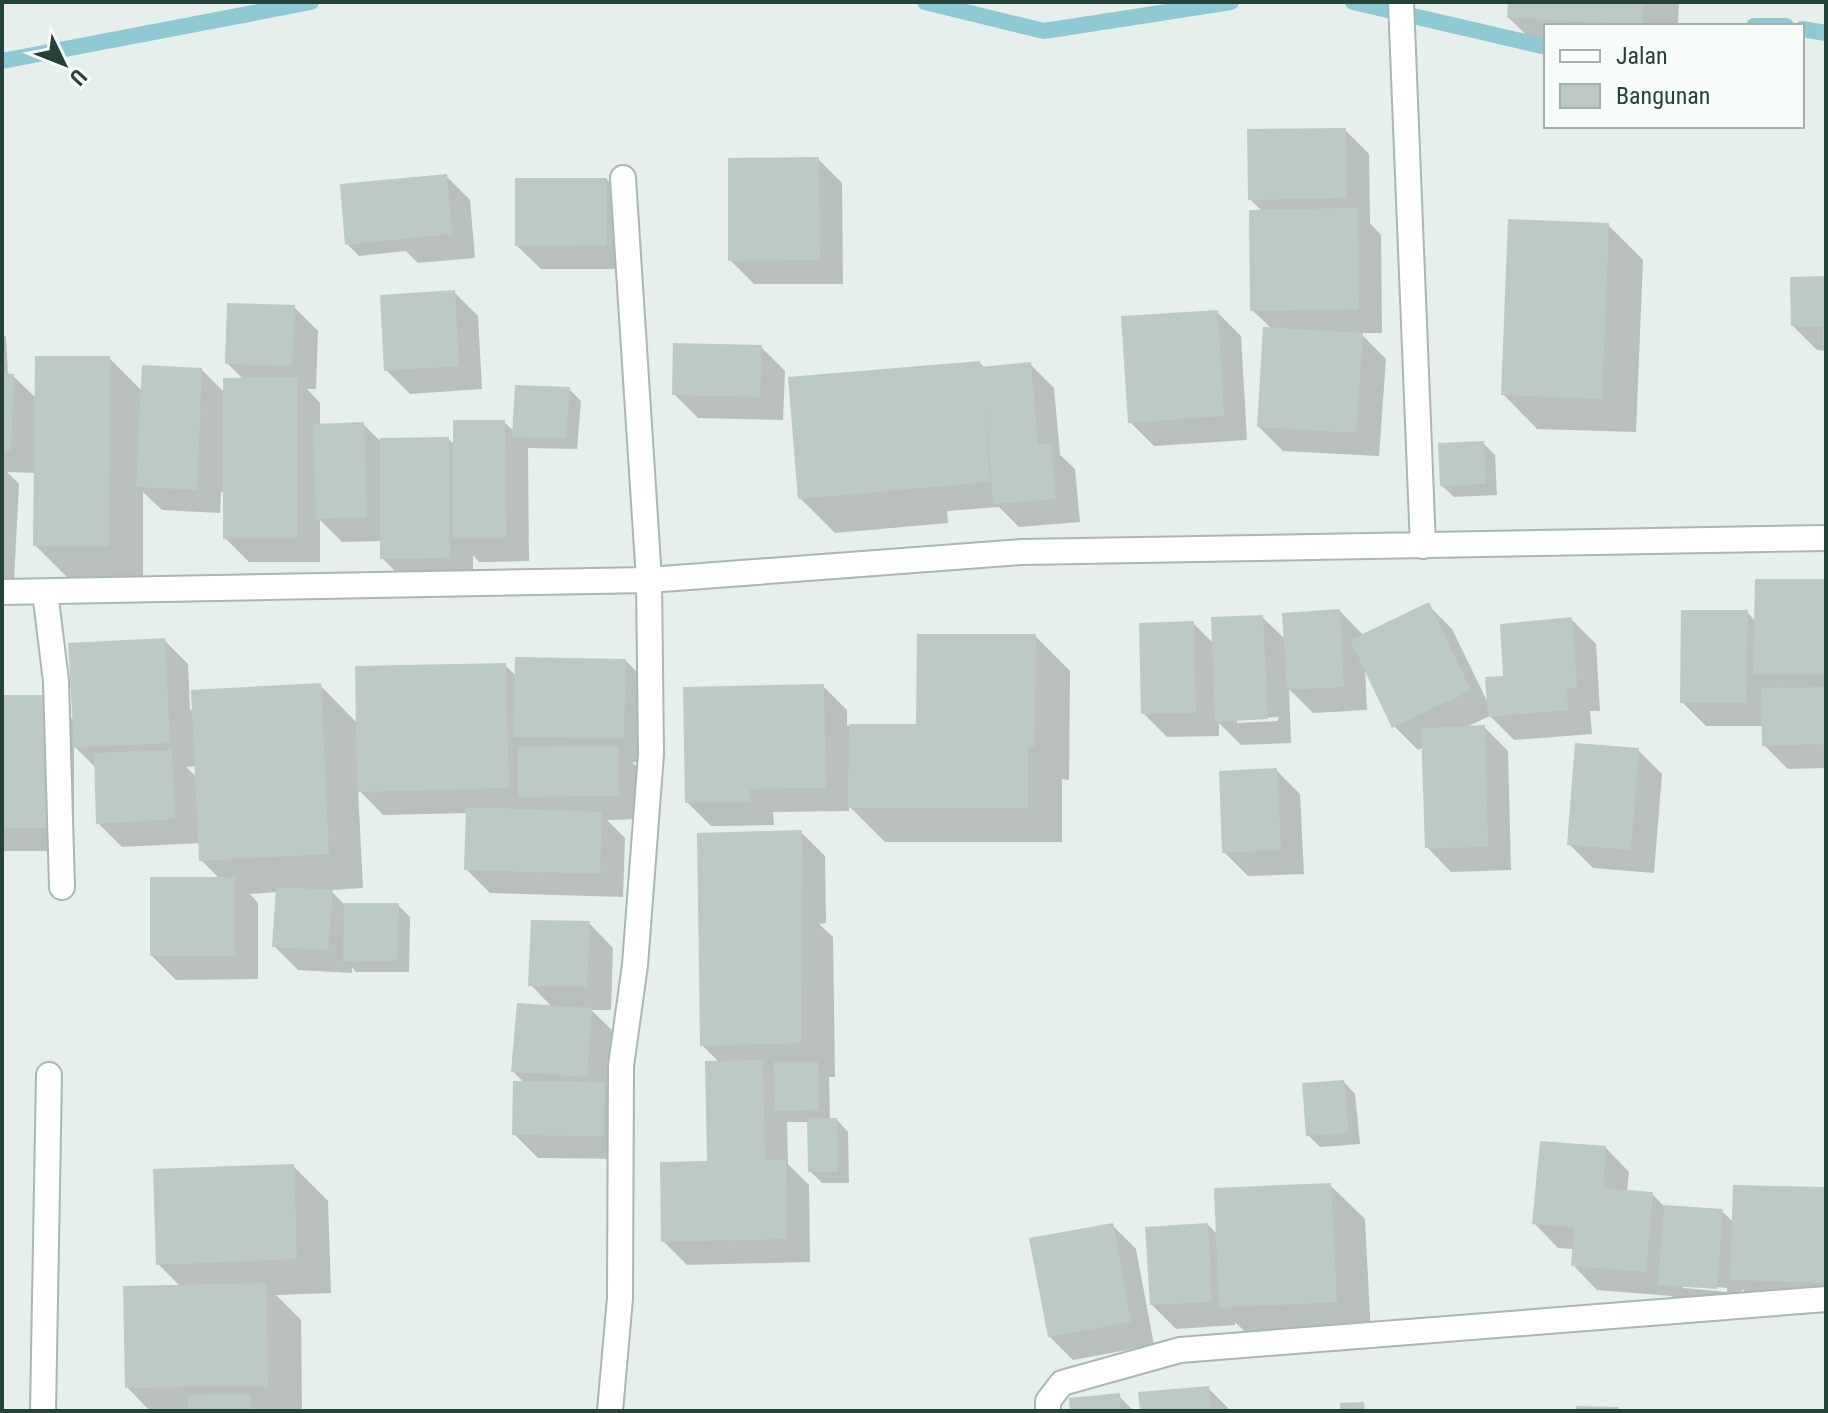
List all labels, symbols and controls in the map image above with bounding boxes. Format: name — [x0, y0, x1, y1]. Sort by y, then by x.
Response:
north arrow — [24, 24, 104, 104]
legend — [1544, 24, 1804, 128]
text: Jalan — [1616, 42, 1668, 70]
text: U — [65, 64, 92, 90]
text: Bangunan — [1616, 82, 1710, 110]

